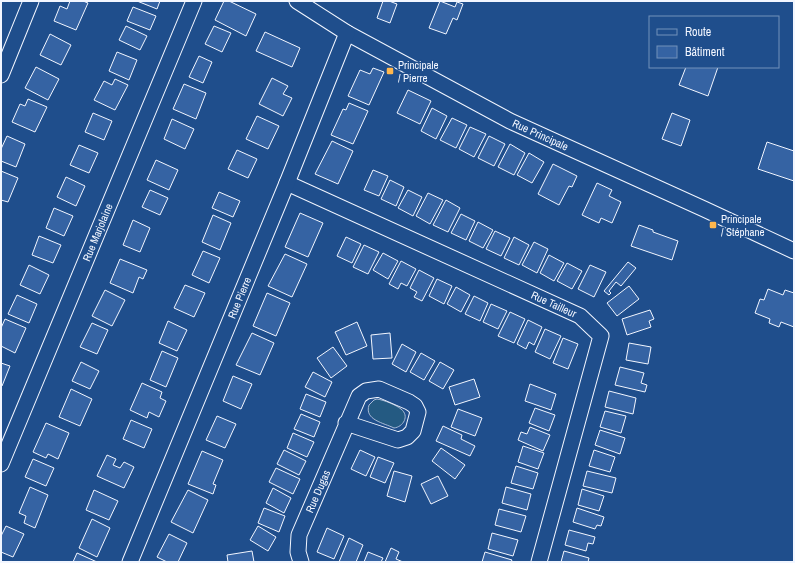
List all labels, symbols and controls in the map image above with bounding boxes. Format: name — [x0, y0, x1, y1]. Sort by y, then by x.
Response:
legend — [649, 16, 779, 68]
text: Route — [685, 24, 711, 40]
text: Bâtiment — [685, 44, 725, 60]
place label: Principale / Pierre — [398, 58, 439, 85]
marker: Principale / Pierre — [385, 66, 395, 76]
street label: Rue Principale — [510, 116, 571, 154]
street label: Rue Marjolaine — [79, 201, 116, 263]
place label: Principale / Stéphane — [721, 212, 765, 239]
marker: Principale / Stéphane — [708, 220, 718, 230]
street label: Rue Pierre — [225, 275, 254, 321]
street label: Rue Tailleur — [529, 288, 579, 320]
street label: Rue Dugas — [302, 467, 333, 515]

